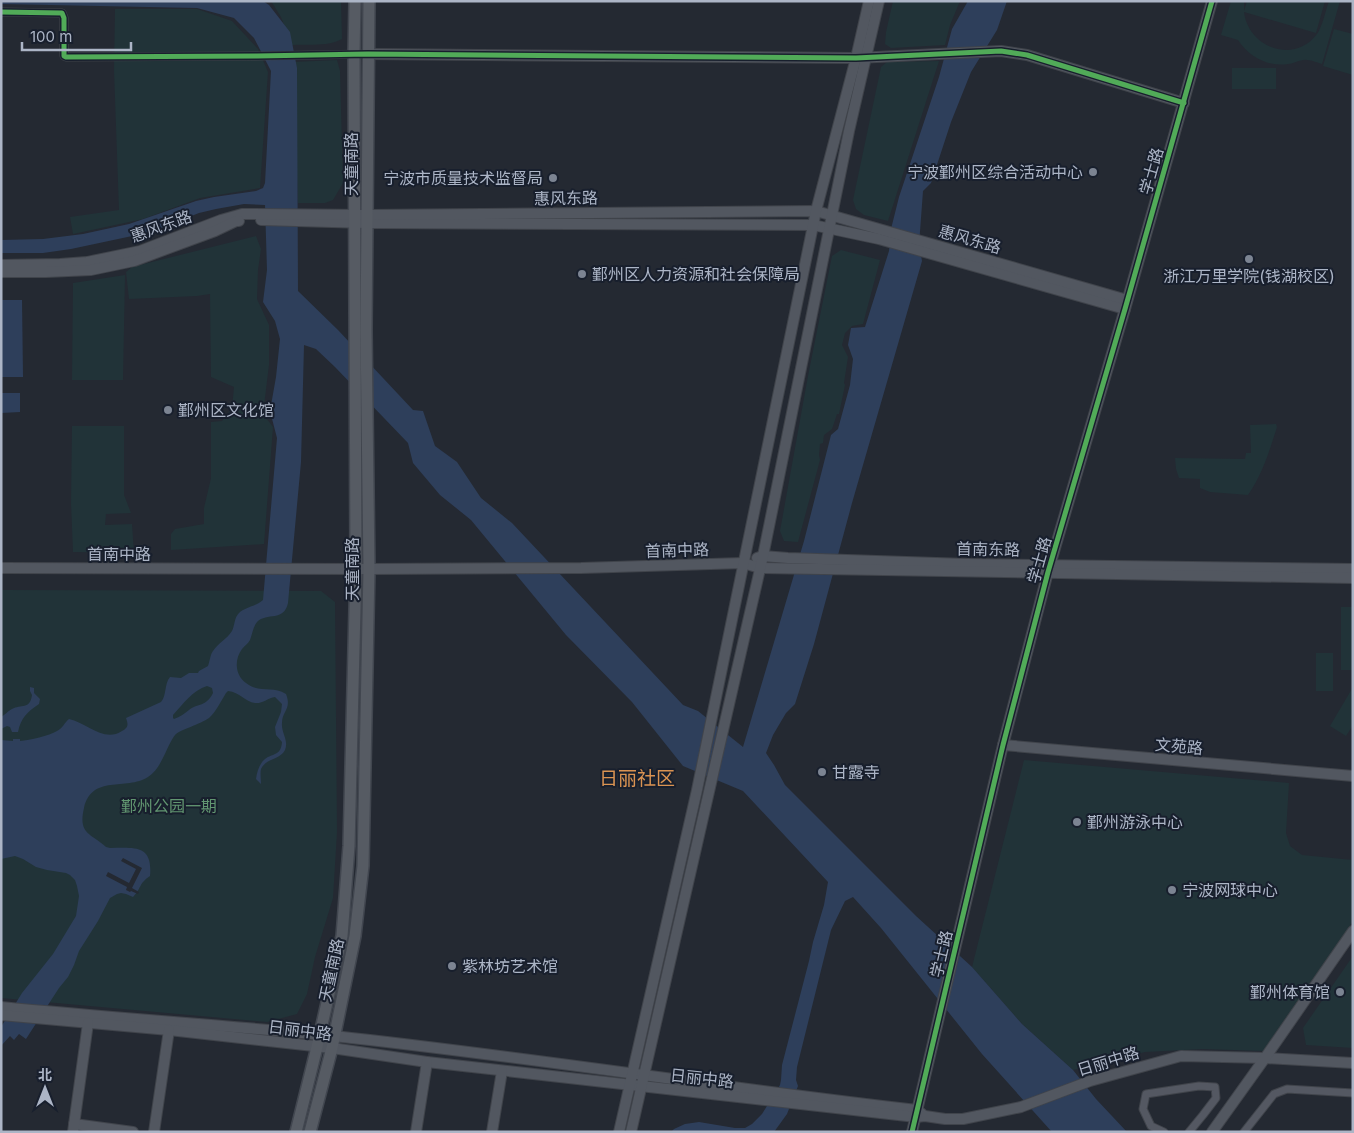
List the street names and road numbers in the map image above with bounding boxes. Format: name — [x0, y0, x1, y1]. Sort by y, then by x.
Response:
street label: 天童南路 — [341, 132, 361, 196]
street label: 学士路 — [1135, 145, 1167, 197]
street label: 惠风东路 — [534, 187, 598, 209]
street label: 惠风东路 — [128, 206, 194, 246]
street label: 惠风东路 — [936, 221, 1004, 257]
street label: 学士路 — [1023, 534, 1055, 586]
street label: 天童南路 — [342, 537, 362, 601]
street label: 首南东路 — [956, 538, 1020, 560]
street label: 首南中路 — [645, 539, 709, 561]
street label: 首南中路 — [87, 544, 151, 564]
street label: 文苑路 — [1154, 734, 1204, 758]
street label: 学士路 — [926, 928, 956, 980]
street label: 天童南路 — [315, 937, 347, 1003]
street label: 日丽中路 — [267, 1016, 333, 1044]
street label: 日丽中路 — [1074, 1042, 1142, 1080]
street label: 日丽中路 — [669, 1065, 735, 1091]

